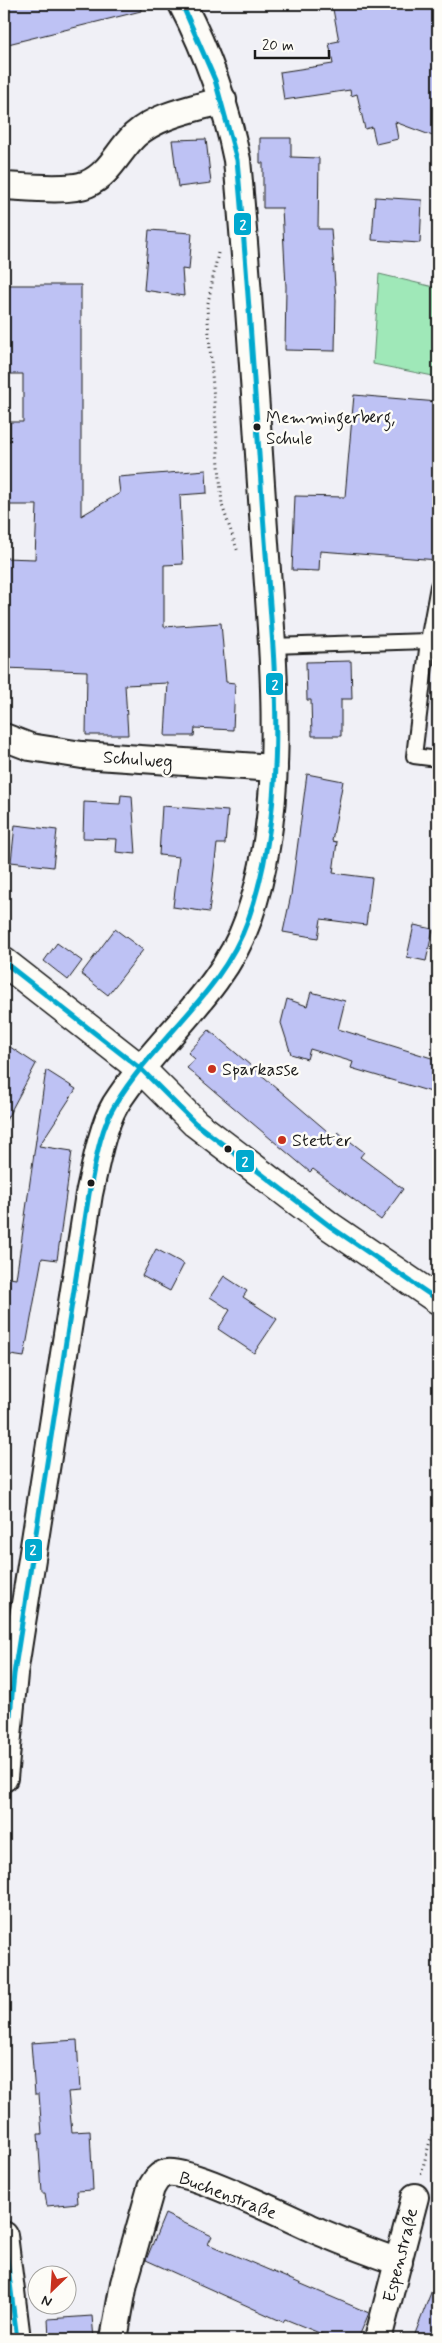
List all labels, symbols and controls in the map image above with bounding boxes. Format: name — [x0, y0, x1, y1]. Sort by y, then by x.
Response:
scale bar — [255, 28, 328, 60]
text: 20 m — [262, 36, 294, 56]
line badge: 2 — [233, 212, 252, 236]
text: 2 — [240, 216, 247, 234]
place label: Memmingerberg, Schule — [266, 407, 396, 450]
marker: Memmingerberg, Schule — [252, 422, 262, 432]
line badge: 2 — [265, 672, 284, 696]
text: 2 — [272, 676, 279, 694]
street label: Schulweg — [102, 746, 174, 775]
place label: Sparkasse — [222, 1058, 299, 1082]
marker: Sparkasse — [206, 1063, 218, 1075]
place label: Stetter — [292, 1129, 352, 1153]
marker: Stetter — [276, 1134, 288, 1146]
unlabelled marker — [223, 1144, 233, 1154]
line badge: 2 — [235, 1149, 255, 1173]
text: 2 — [242, 1153, 249, 1171]
unlabelled marker — [86, 1178, 96, 1188]
line badge: 2 — [24, 1538, 43, 1562]
text: 2 — [30, 1541, 37, 1559]
street label: Buchenstraße — [175, 2166, 280, 2226]
street label: Espenstraße — [378, 2205, 424, 2305]
north arrow — [28, 2266, 78, 2316]
text: N — [39, 2291, 55, 2311]

